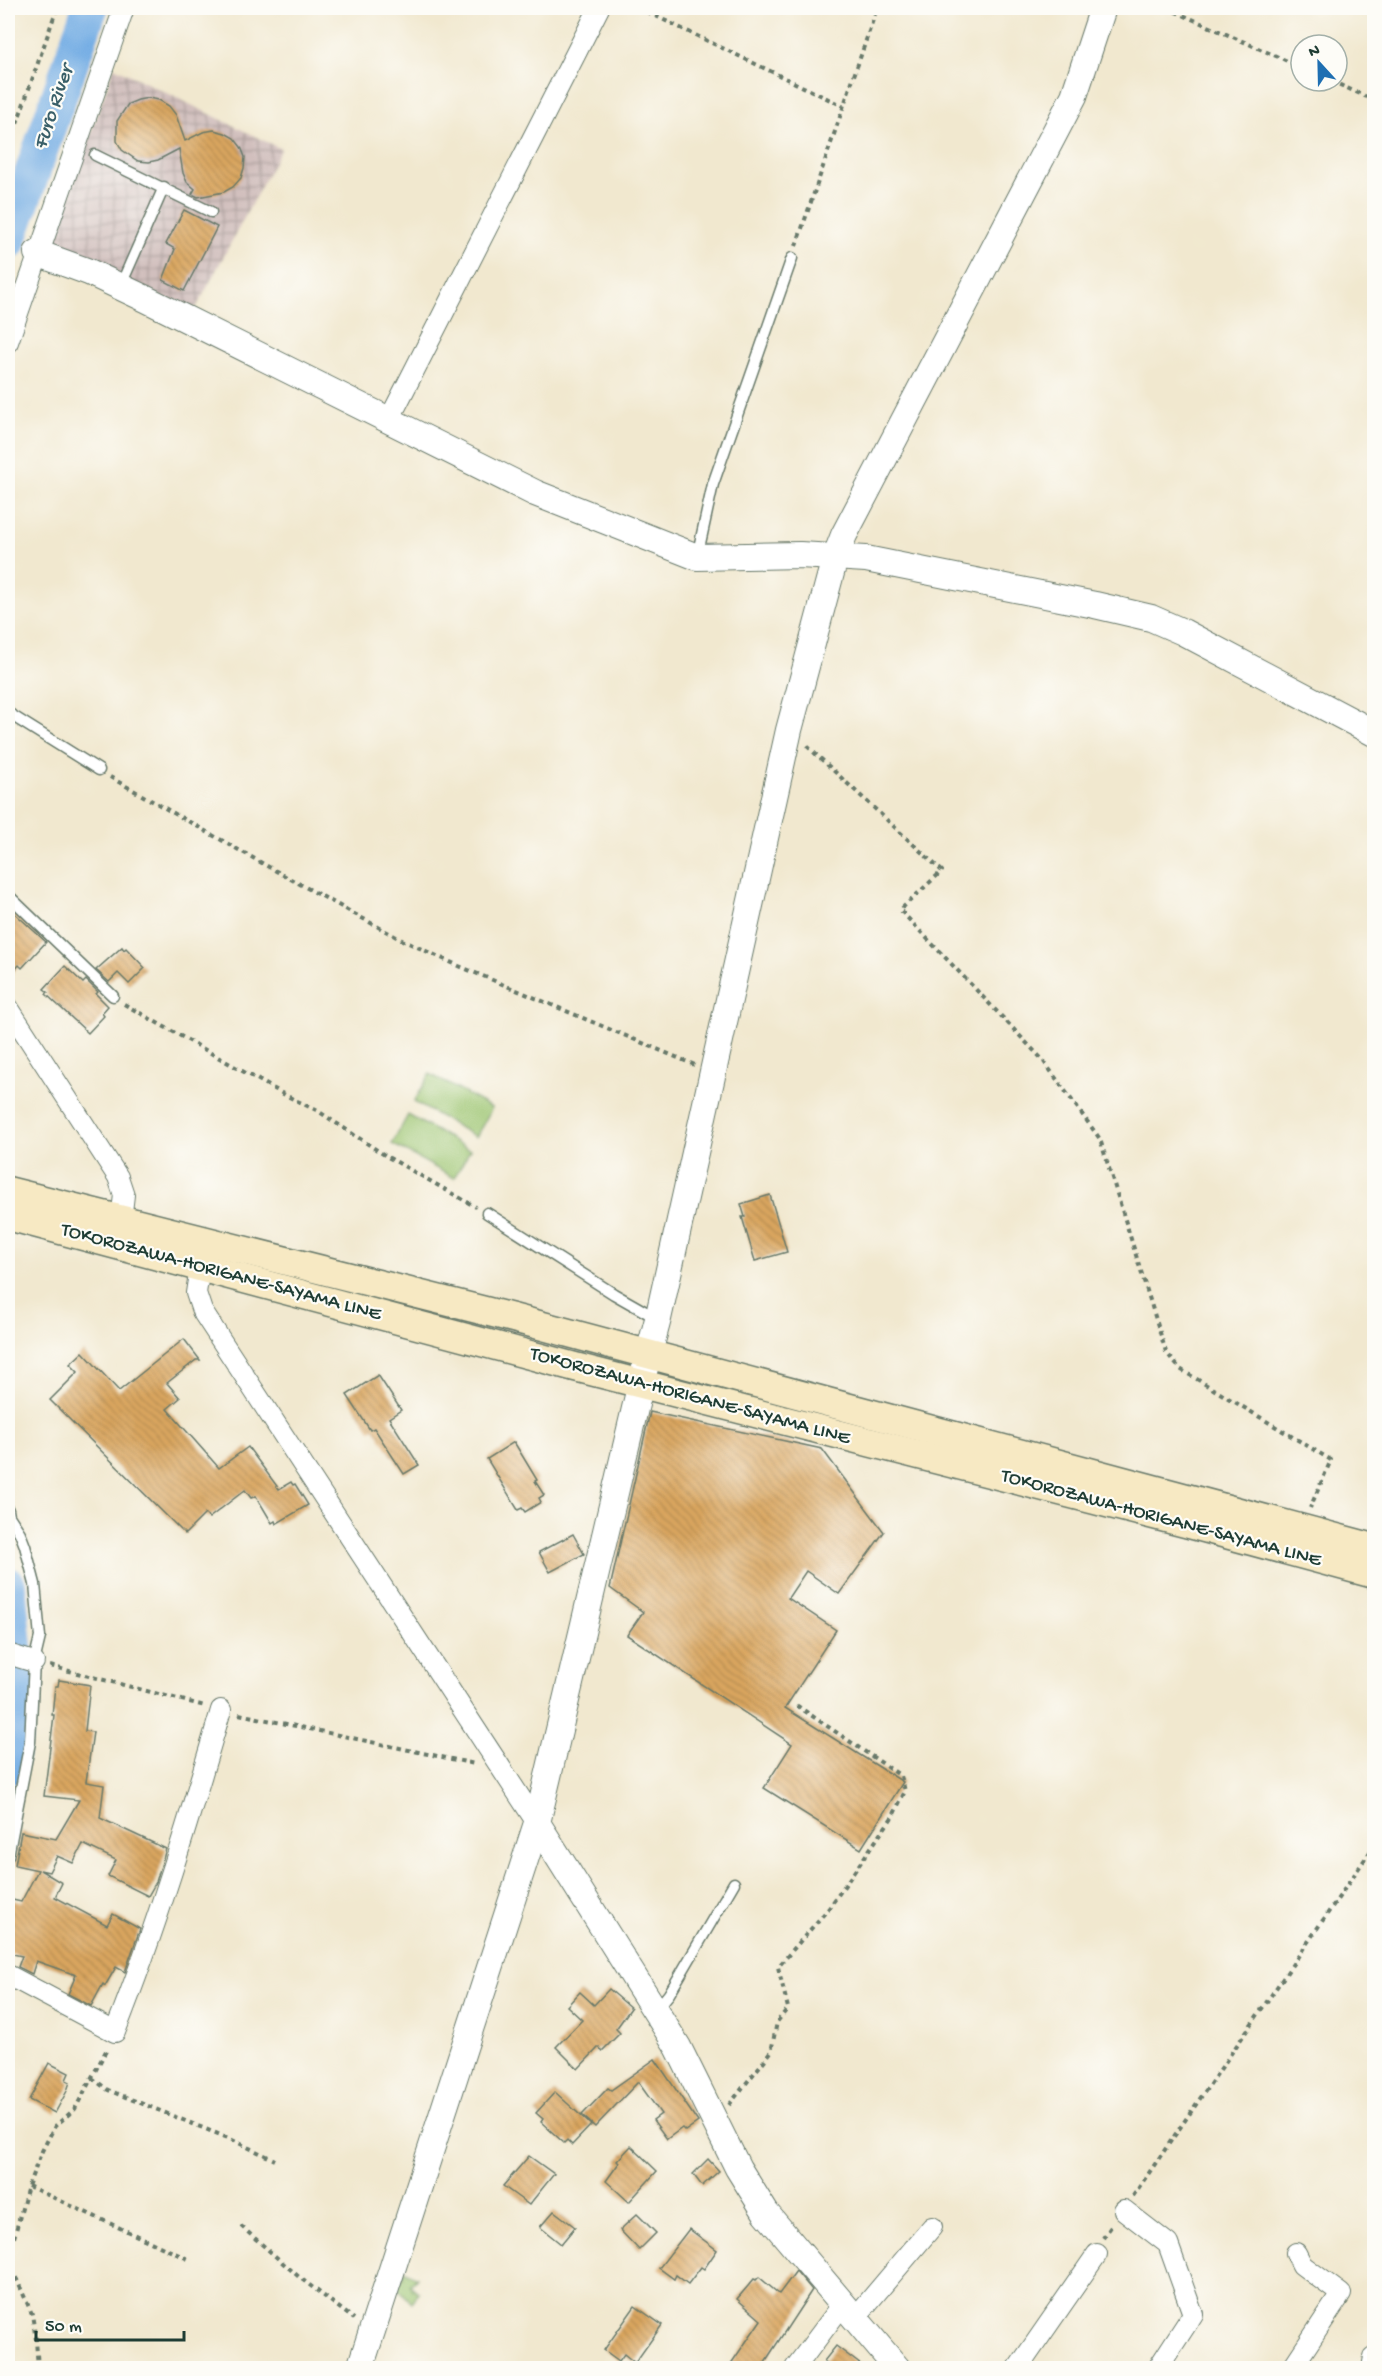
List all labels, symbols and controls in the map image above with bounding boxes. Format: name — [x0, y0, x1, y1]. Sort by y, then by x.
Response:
north arrow — [1289, 33, 1349, 93]
text: N — [1306, 41, 1324, 63]
water label: Furo River — [29, 58, 82, 153]
street label: TOKOROZAWA-HORIGANE-SAYAMA LINE — [58, 1219, 385, 1327]
street label: TOKOROZAWA-HORIGANE-SAYAMA LINE — [527, 1343, 854, 1451]
street label: TOKOROZAWA-HORIGANE-SAYAMA LINE — [998, 1465, 1325, 1573]
scale bar — [36, 2304, 184, 2342]
text: 50 m — [45, 2317, 82, 2338]

